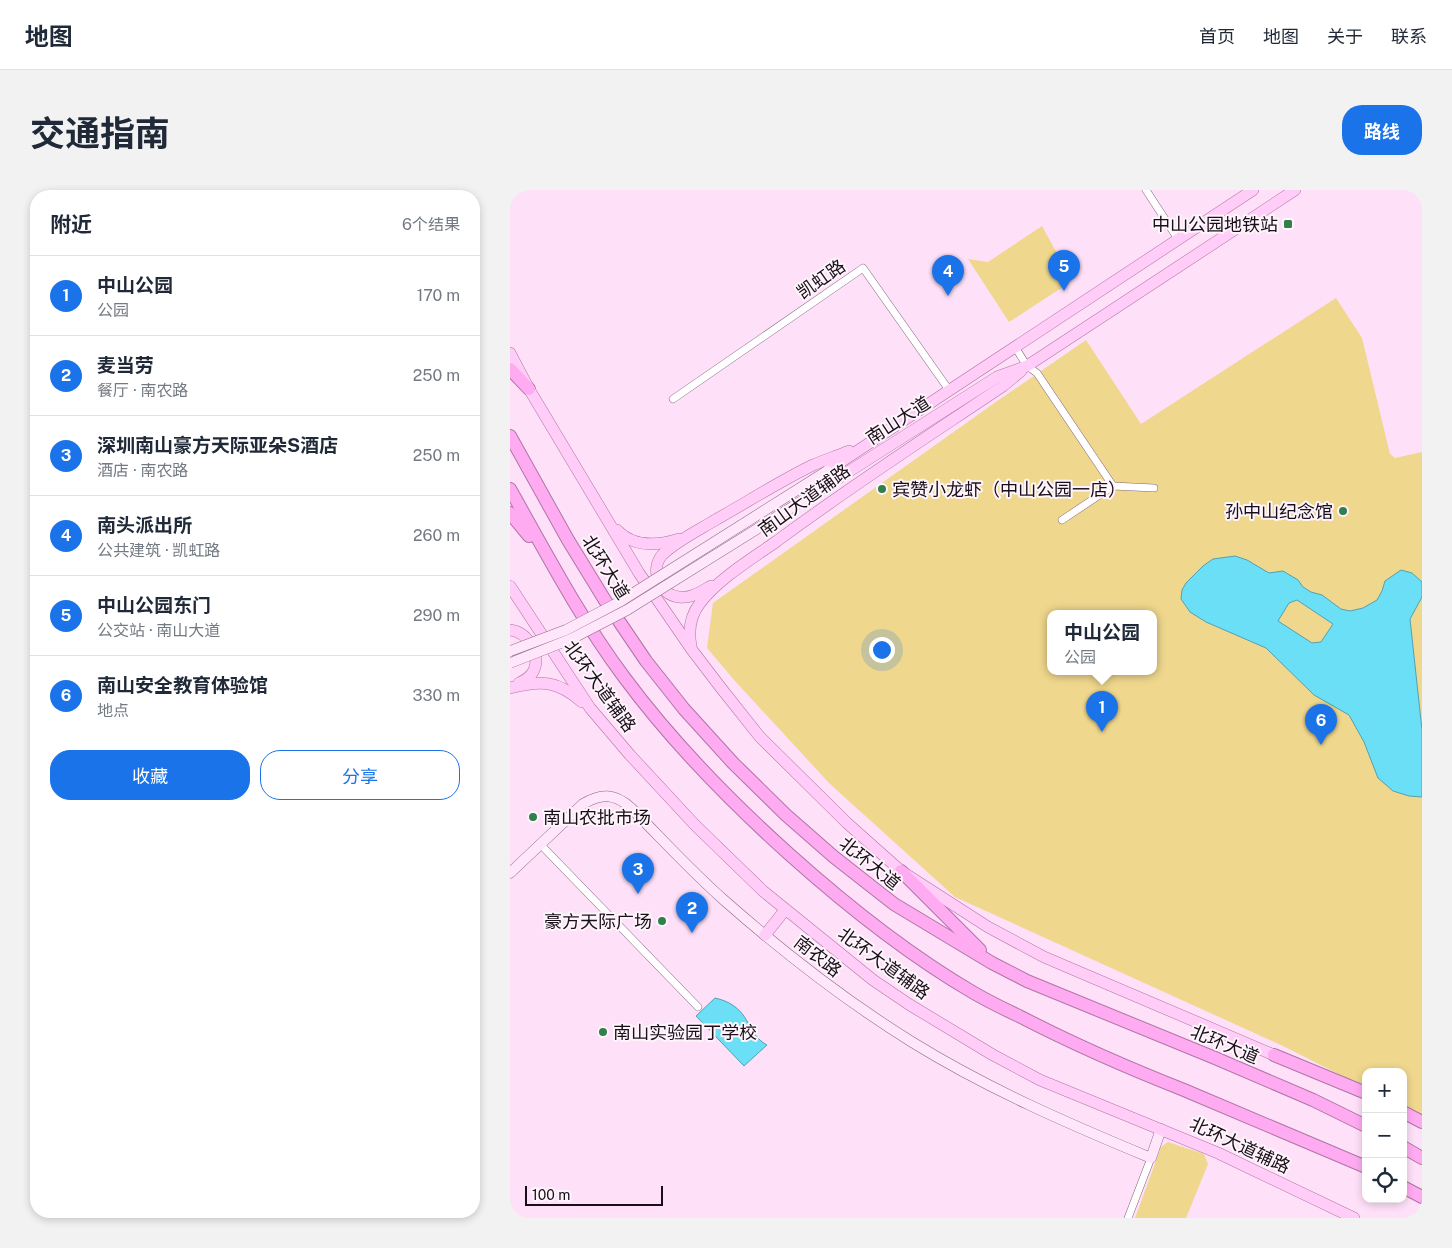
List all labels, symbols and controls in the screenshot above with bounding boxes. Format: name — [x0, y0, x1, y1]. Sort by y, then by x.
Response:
text: 地图 — [25, 22, 73, 50]
text: 首页 — [1199, 26, 1235, 47]
text: 地图 — [1263, 26, 1299, 47]
text: 关于 — [1327, 26, 1363, 47]
text: 联系 — [1391, 26, 1427, 47]
button: 路线 — [1342, 105, 1422, 155]
text: 交通指南 — [30, 113, 170, 154]
text: 附近 — [50, 212, 92, 237]
place label: 中山公园地铁站 — [1152, 214, 1278, 235]
text: 6个结果 — [402, 215, 460, 234]
marker: 中山公园地铁站 — [1282, 218, 1294, 230]
pin: 5 — [1048, 250, 1080, 291]
street label: 凯虹路 — [793, 255, 849, 303]
pin: 4 — [932, 255, 964, 296]
text: 中山公园 — [97, 274, 173, 296]
text: 1 — [63, 286, 69, 305]
text: 170 m — [417, 286, 460, 305]
text: 公园 — [97, 301, 129, 320]
text: 麦当劳 — [97, 354, 154, 376]
text: 2 — [61, 366, 71, 385]
text: 250 m — [413, 366, 460, 385]
text: 餐厅 · 南农路 — [97, 381, 188, 400]
street label: 南山大道 — [862, 392, 934, 448]
text: 深圳南山豪方天际亚朵S酒店 — [97, 434, 338, 456]
text: 3 — [61, 446, 71, 465]
text: 250 m — [413, 446, 460, 465]
street label: 南山大道辅路 — [754, 460, 854, 540]
text: 酒店 · 南农路 — [97, 461, 188, 480]
place label: 宾赞小龙虾（中山公园一店） — [892, 479, 1126, 500]
marker: 宾赞小龙虾（中山公园一店） — [876, 483, 888, 495]
place label: 孙中山纪念馆 — [1225, 501, 1333, 522]
marker: 孙中山纪念馆 — [1337, 505, 1349, 517]
text: 南头派出所 — [97, 514, 192, 536]
text: 4 — [61, 526, 71, 545]
text: 260 m — [413, 526, 460, 545]
street label: 北环大道 — [578, 531, 634, 603]
text: 公共建筑 · 凯虹路 — [97, 541, 220, 560]
text: 中山公园东门 — [97, 594, 211, 616]
text: 5 — [61, 606, 71, 625]
text: 290 m — [413, 606, 460, 625]
popup — [1047, 610, 1157, 675]
text: 公交站 · 南山大道 — [97, 621, 220, 640]
text: 中山公园 — [1064, 621, 1140, 643]
street label: 北环大道辅路 — [560, 636, 640, 736]
your location — [869, 637, 895, 663]
text: 公园 — [1064, 648, 1096, 667]
text: 南山安全教育体验馆 — [97, 674, 268, 696]
text: 6 — [61, 686, 71, 705]
text: 330 m — [413, 686, 460, 705]
pin: 1 — [1086, 691, 1118, 732]
text: 地点 — [97, 701, 129, 720]
pin: 6 — [1305, 704, 1337, 745]
button: 收藏 — [50, 750, 250, 800]
button: 分享 — [260, 750, 460, 800]
place label: 南山农批市场 — [543, 807, 651, 828]
marker: 南山农批市场 — [527, 811, 539, 823]
street label: 北环大道 — [835, 832, 905, 894]
pin: 3 — [622, 853, 654, 894]
pin: 2 — [676, 892, 708, 933]
place label: 豪方天际广场 — [544, 911, 652, 932]
marker: 豪方天际广场 — [656, 915, 668, 927]
street label: 北环大道辅路 — [834, 923, 934, 1003]
street label: 南农路 — [790, 931, 846, 981]
street label: 北环大道 — [1188, 1020, 1262, 1068]
place label: 南山实验园丁学校 — [613, 1022, 757, 1043]
marker: 南山实验园丁学校 — [597, 1026, 609, 1038]
map controls — [1362, 1068, 1407, 1203]
button: + — [1362, 1068, 1407, 1113]
street label: 北环大道辅路 — [1187, 1113, 1293, 1177]
button: − — [1362, 1113, 1407, 1158]
button: locate — [1362, 1158, 1407, 1203]
scale bar — [525, 1183, 662, 1206]
text: 100 m — [532, 1187, 570, 1203]

